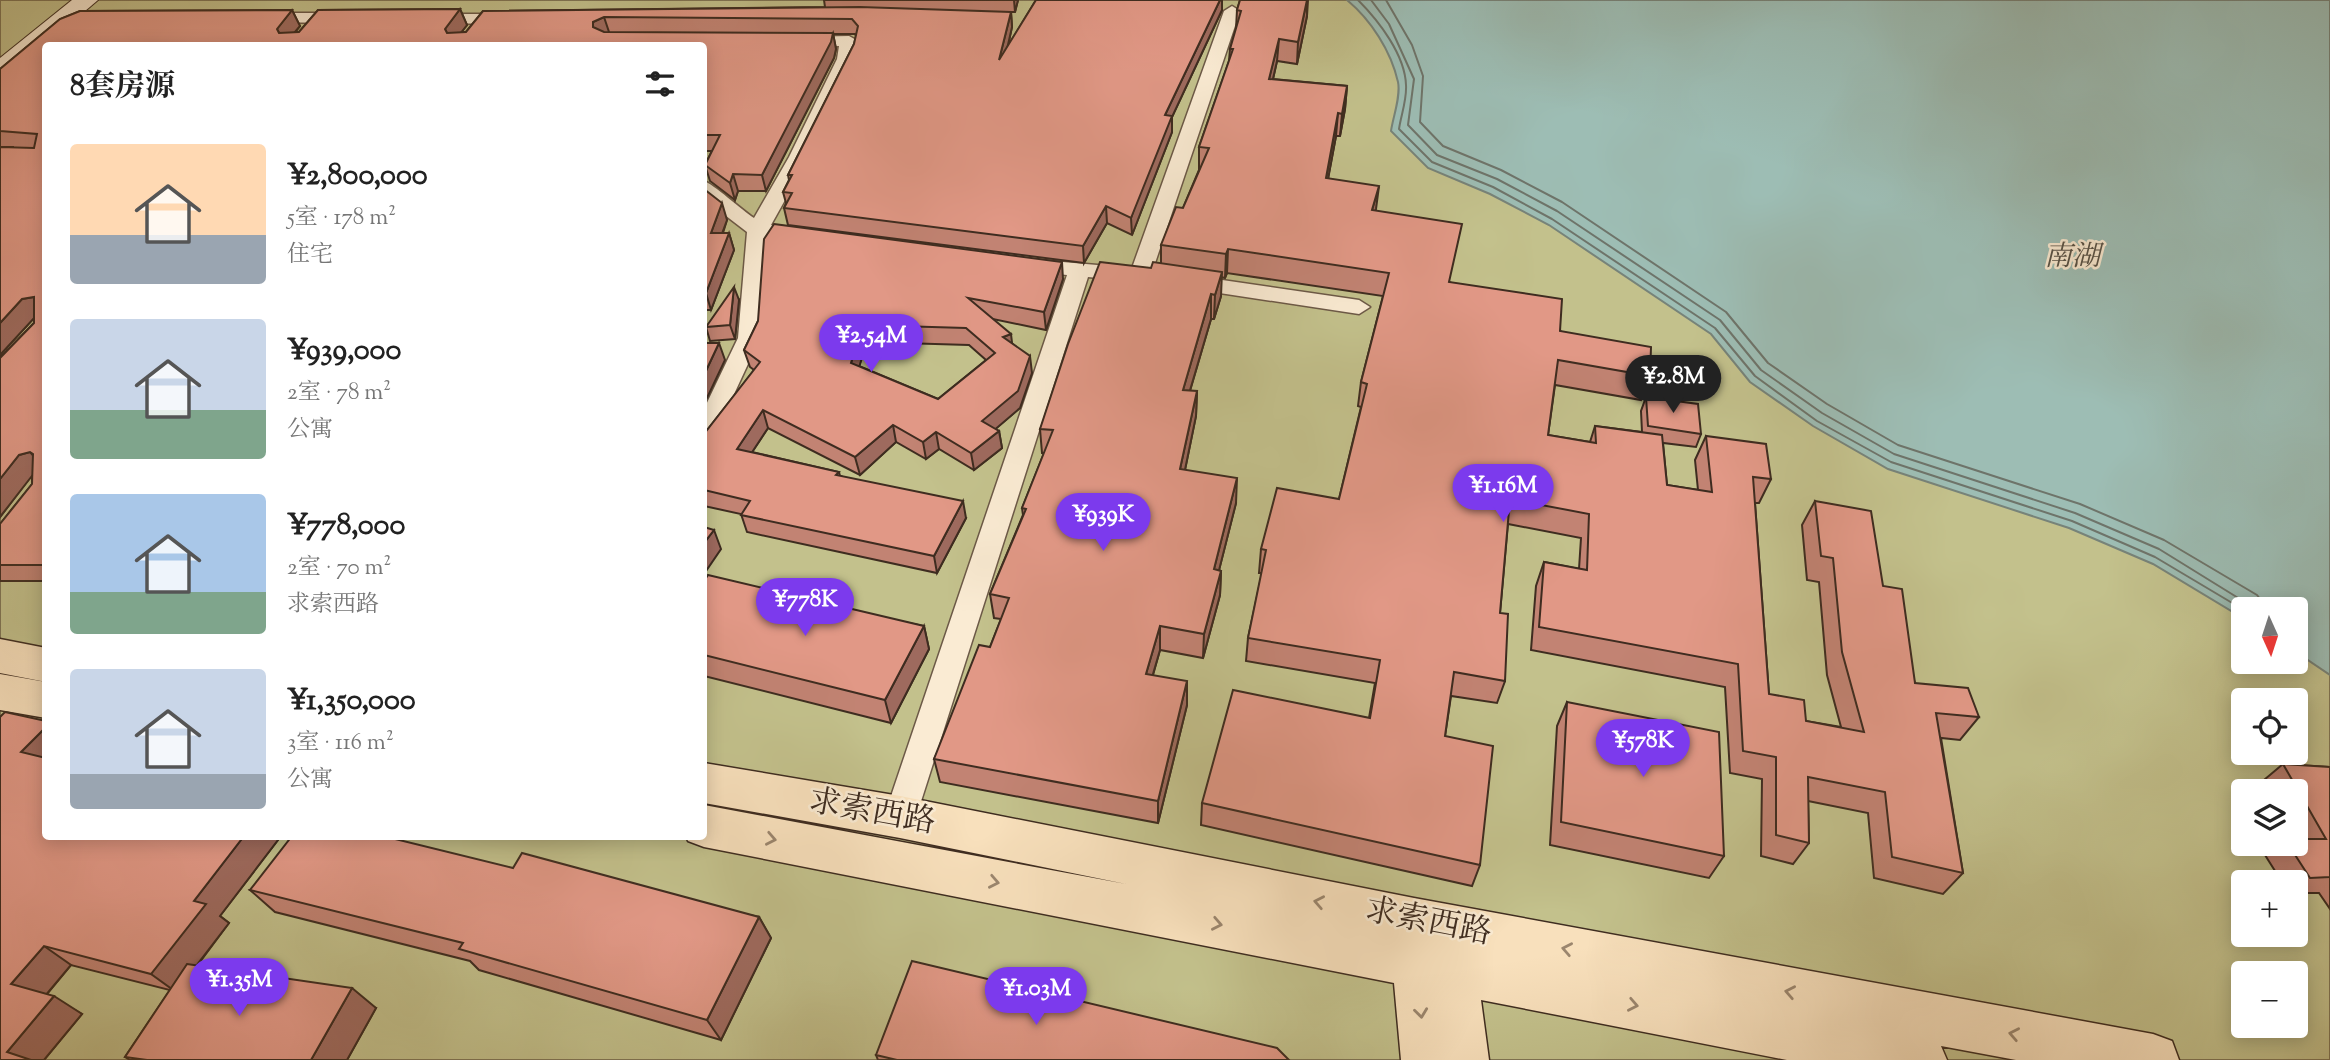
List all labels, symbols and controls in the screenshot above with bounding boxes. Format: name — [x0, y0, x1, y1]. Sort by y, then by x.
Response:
icon: filters — [641, 65, 679, 103]
text: 8套房源 — [70, 66, 175, 109]
text: ¥2,800,000 — [287, 155, 428, 198]
icon: home — [126, 172, 210, 256]
text: 5室 · 178 m² — [287, 202, 396, 235]
water label: 南湖 — [2044, 238, 2105, 278]
text: 住宅 — [287, 239, 333, 272]
pin: ¥2.54M — [814, 314, 928, 374]
text: ¥2.54M — [835, 320, 907, 353]
text: ¥939,000 — [287, 330, 401, 373]
icon: home — [126, 347, 210, 431]
pin: ¥2.8M — [1624, 356, 1722, 415]
text: ¥2.8M — [1641, 361, 1705, 394]
text: 2室 · 78 m² — [287, 377, 391, 410]
text: 公寓 — [287, 414, 333, 447]
pin: ¥1.16M — [1446, 464, 1560, 524]
text: ¥1.16M — [1469, 470, 1537, 503]
pin: ¥939K — [1054, 494, 1152, 553]
text: ¥939K — [1072, 499, 1134, 532]
text: ¥778,000 — [287, 505, 405, 548]
icon: home — [126, 522, 210, 606]
text: 2室 · 70 m² — [287, 552, 391, 585]
pin: ¥778K — [756, 578, 854, 638]
text: ¥778K — [772, 584, 838, 617]
text: 求索西路 — [287, 589, 379, 622]
north arrow — [2231, 597, 2308, 674]
map controls — [2231, 597, 2308, 1038]
text: ¥1,350,000 — [287, 680, 416, 723]
button: locate — [2231, 688, 2308, 765]
icon: home — [126, 697, 210, 781]
pin: ¥578K — [1594, 720, 1692, 779]
text: ¥578K — [1612, 725, 1674, 758]
text: 3室 · 116 m² — [287, 727, 394, 760]
text: 公寓 — [287, 764, 333, 797]
street label: 求索西路 — [805, 779, 939, 847]
button: layers — [2231, 779, 2308, 856]
one-way arrow — [765, 831, 777, 846]
button: + — [2231, 870, 2308, 947]
one-way arrow — [988, 873, 1000, 888]
street label: 求索西路 — [1361, 888, 1495, 958]
one-way arrow — [1313, 895, 1325, 910]
one-way arrow — [1211, 916, 1223, 931]
one-way arrow — [1561, 943, 1573, 958]
pin: ¥1.35M — [182, 958, 296, 1018]
button: − — [2231, 961, 2308, 1038]
text: ¥1.35M — [206, 964, 272, 997]
pin: ¥1.03M — [979, 968, 1093, 1027]
text: ¥1.03M — [1001, 973, 1071, 1006]
one-way arrow — [1784, 985, 1796, 1000]
one-way arrow — [1627, 996, 1639, 1011]
one-way arrow — [1414, 1007, 1429, 1019]
one-way arrow — [2008, 1027, 2020, 1042]

